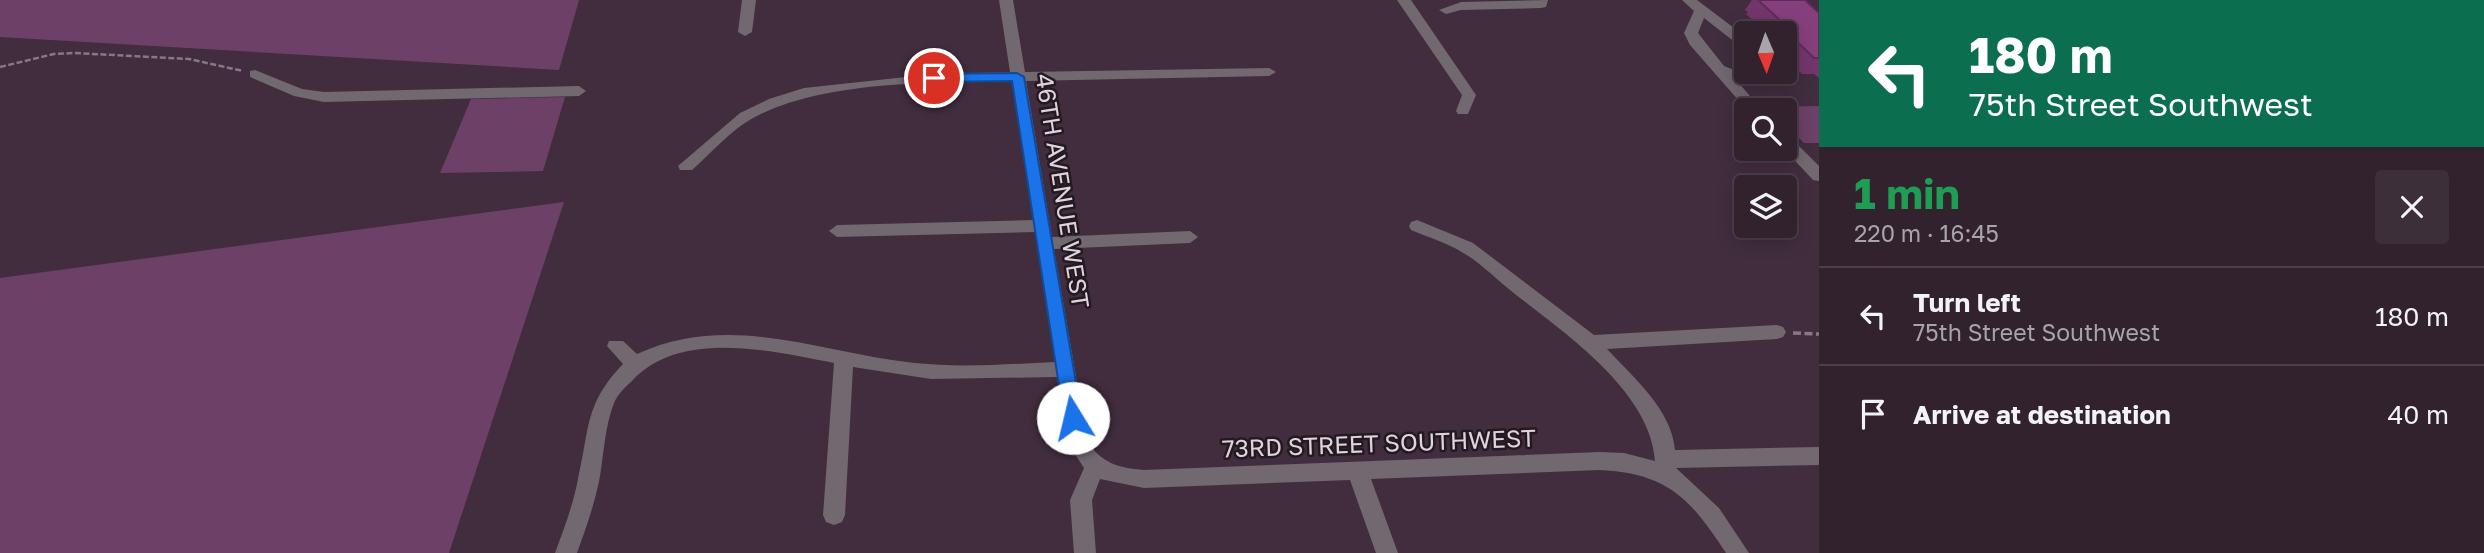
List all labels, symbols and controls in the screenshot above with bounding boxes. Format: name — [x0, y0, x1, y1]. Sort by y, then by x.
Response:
north arrow — [1734, 21, 1797, 84]
map controls — [1734, 21, 1797, 238]
text: 180 m — [1969, 25, 2113, 84]
icon: left — [1854, 28, 1945, 119]
pin — [904, 48, 964, 108]
icon: arrive — [915, 59, 953, 97]
street label: 46TH AVENUE WEST — [1031, 71, 1096, 310]
text: 75th Street Southwest — [1969, 85, 2313, 123]
button: search — [1734, 98, 1797, 161]
text: 1 min — [1854, 168, 1960, 218]
button: close — [2375, 170, 2449, 244]
button: layers — [1734, 175, 1797, 238]
text: 220 m · 16:45 — [1854, 219, 1999, 247]
text: Turn left — [1913, 287, 2021, 318]
icon: left — [1854, 297, 1892, 335]
text: 180 m — [2375, 301, 2449, 332]
text: 75th Street Southwest — [1913, 318, 2160, 346]
position arrow — [1036, 381, 1110, 455]
icon: arrive — [1854, 395, 1892, 433]
text: Arrive at destination — [1913, 399, 2171, 430]
text: 40 m — [2388, 399, 2449, 430]
street label: 73RD STREET SOUTHWEST — [1222, 423, 1536, 462]

